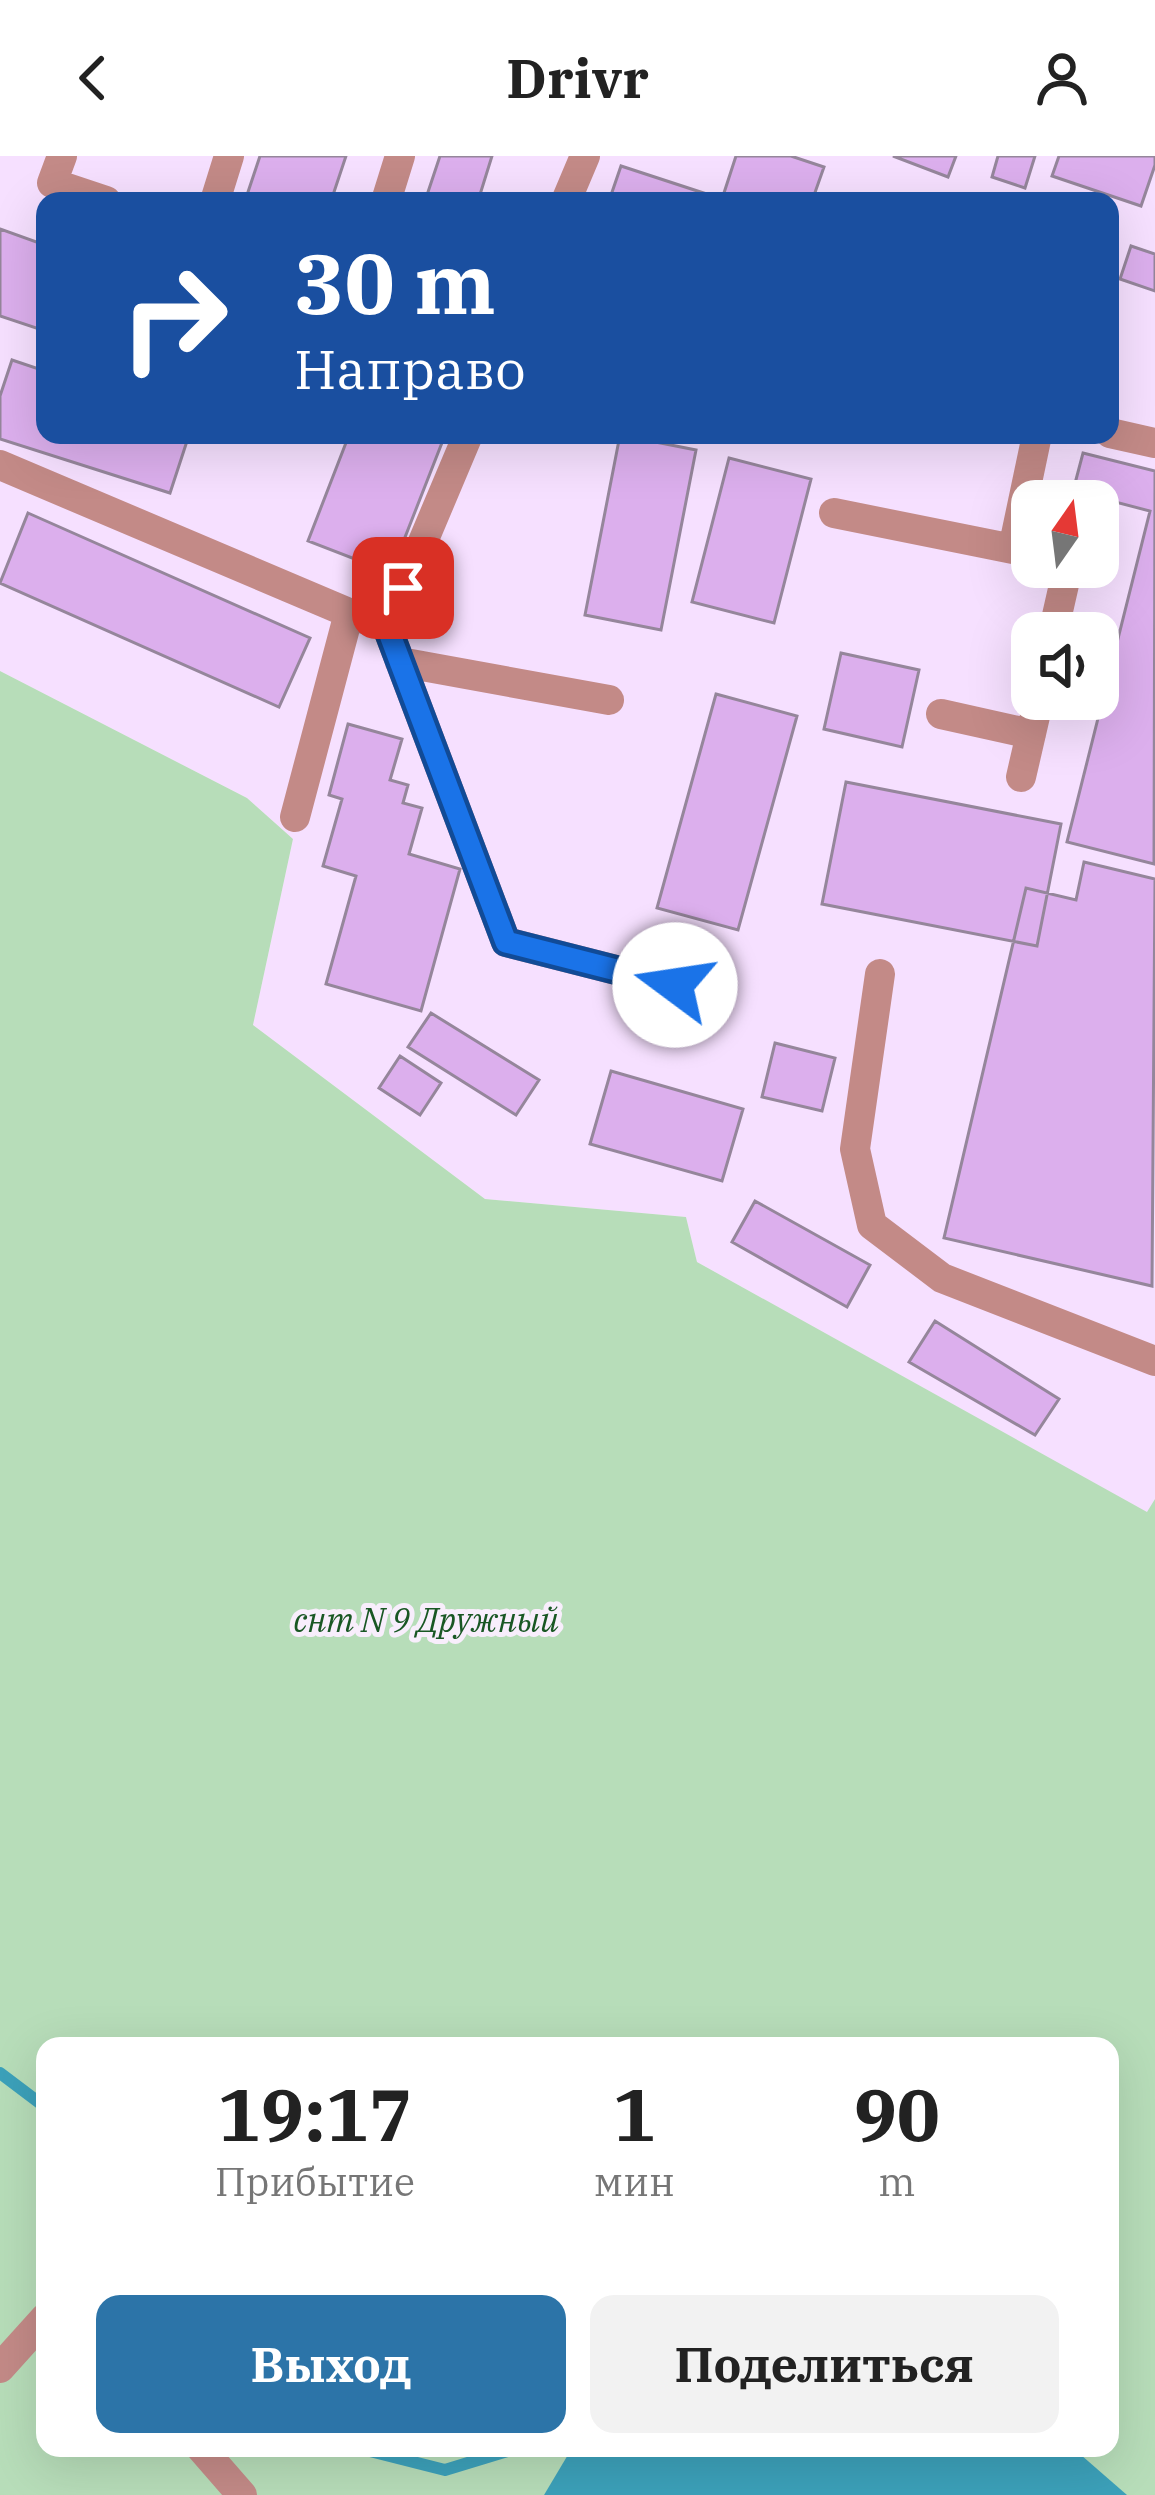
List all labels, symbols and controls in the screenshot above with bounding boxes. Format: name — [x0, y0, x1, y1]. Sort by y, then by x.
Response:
text: Drivr — [506, 43, 649, 113]
icon: back — [60, 45, 126, 111]
icon: person — [1029, 45, 1095, 111]
text: 30 m — [294, 228, 496, 337]
icon: right — [96, 240, 252, 396]
text: Направо — [294, 334, 526, 404]
north arrow — [1011, 480, 1119, 588]
map controls — [1011, 480, 1119, 720]
pin — [352, 537, 454, 639]
icon: arrive — [370, 555, 436, 621]
button: sound — [1011, 612, 1119, 720]
position arrow — [612, 922, 738, 1048]
park label: снт N 9 Дружный — [293, 1598, 559, 1641]
text: 19:17 — [218, 2067, 412, 2161]
text: 1 — [613, 2067, 656, 2161]
text: 90 — [854, 2067, 940, 2161]
text: Прибытие — [215, 2156, 415, 2207]
text: мин — [594, 2156, 675, 2207]
text: m — [878, 2156, 915, 2207]
button: Выход — [96, 2295, 566, 2433]
button: Поделиться — [590, 2295, 1059, 2433]

